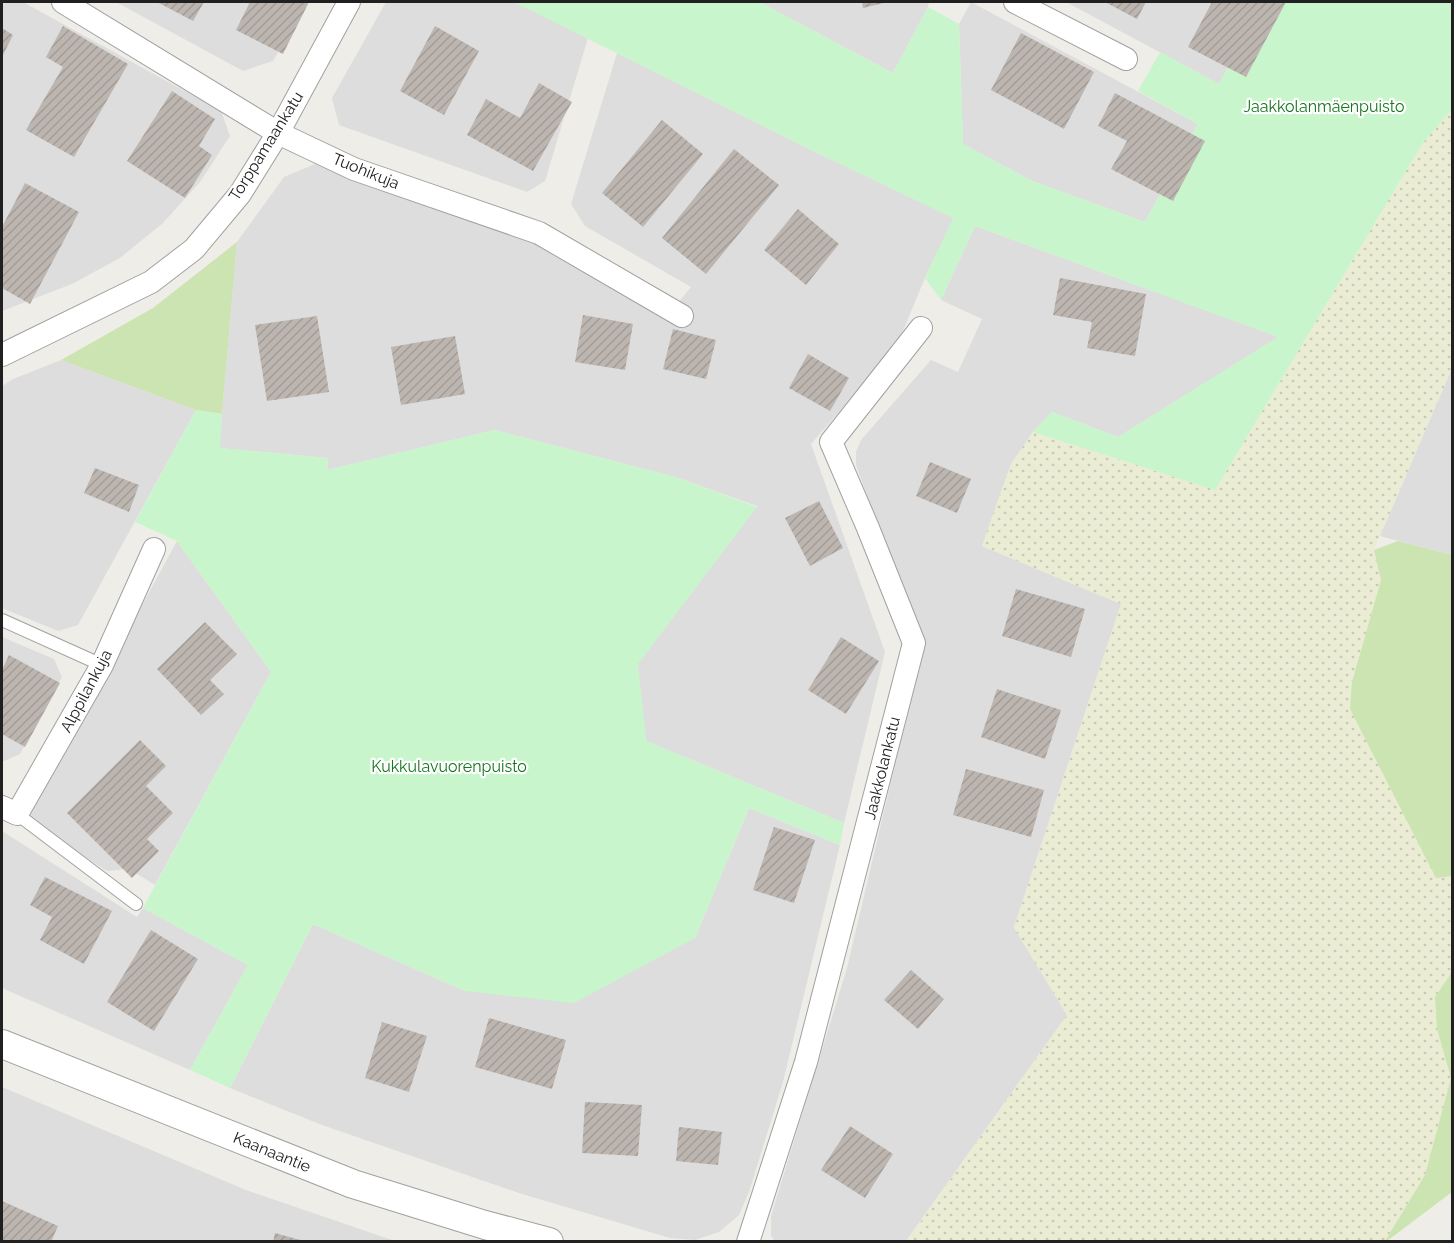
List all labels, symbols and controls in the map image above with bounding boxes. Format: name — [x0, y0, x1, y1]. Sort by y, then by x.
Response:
street label: Torppamaankatu — [225, 88, 307, 204]
park label: Jaakkolanmäenpuisto — [1244, 97, 1404, 116]
street label: Tuohikuja — [330, 149, 402, 193]
street label: Alppilankuja — [56, 646, 116, 736]
street label: Jaakkolankatu — [860, 715, 904, 821]
park label: Kukkulavuorenpuisto — [371, 757, 527, 776]
street label: Kaanaantie — [230, 1128, 314, 1176]

